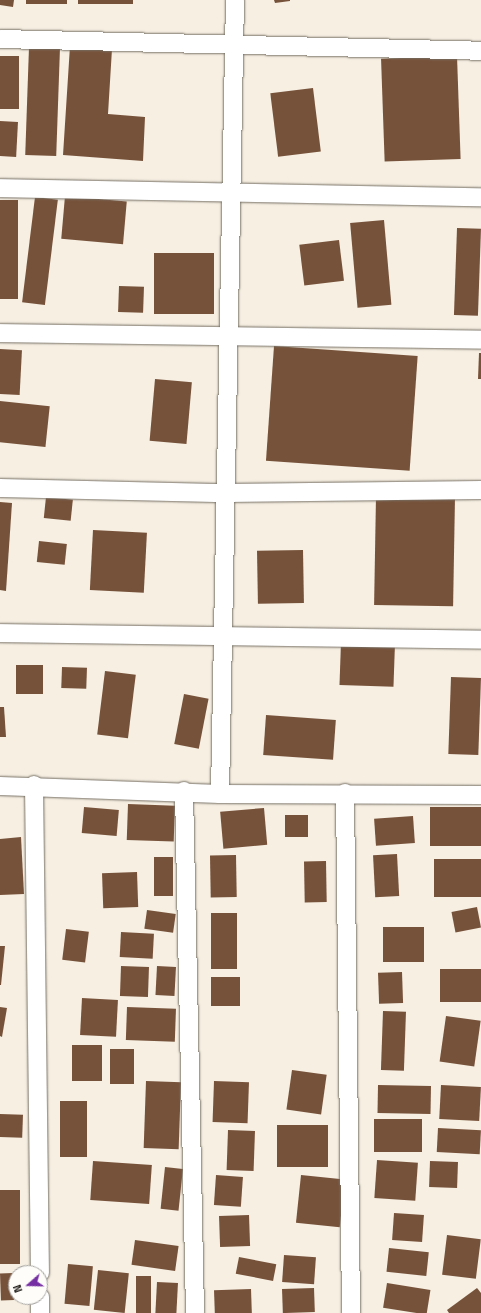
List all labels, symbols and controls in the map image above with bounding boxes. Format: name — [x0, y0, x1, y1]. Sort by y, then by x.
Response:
north arrow — [8, 1265, 48, 1305]
text: N — [9, 1282, 26, 1295]

